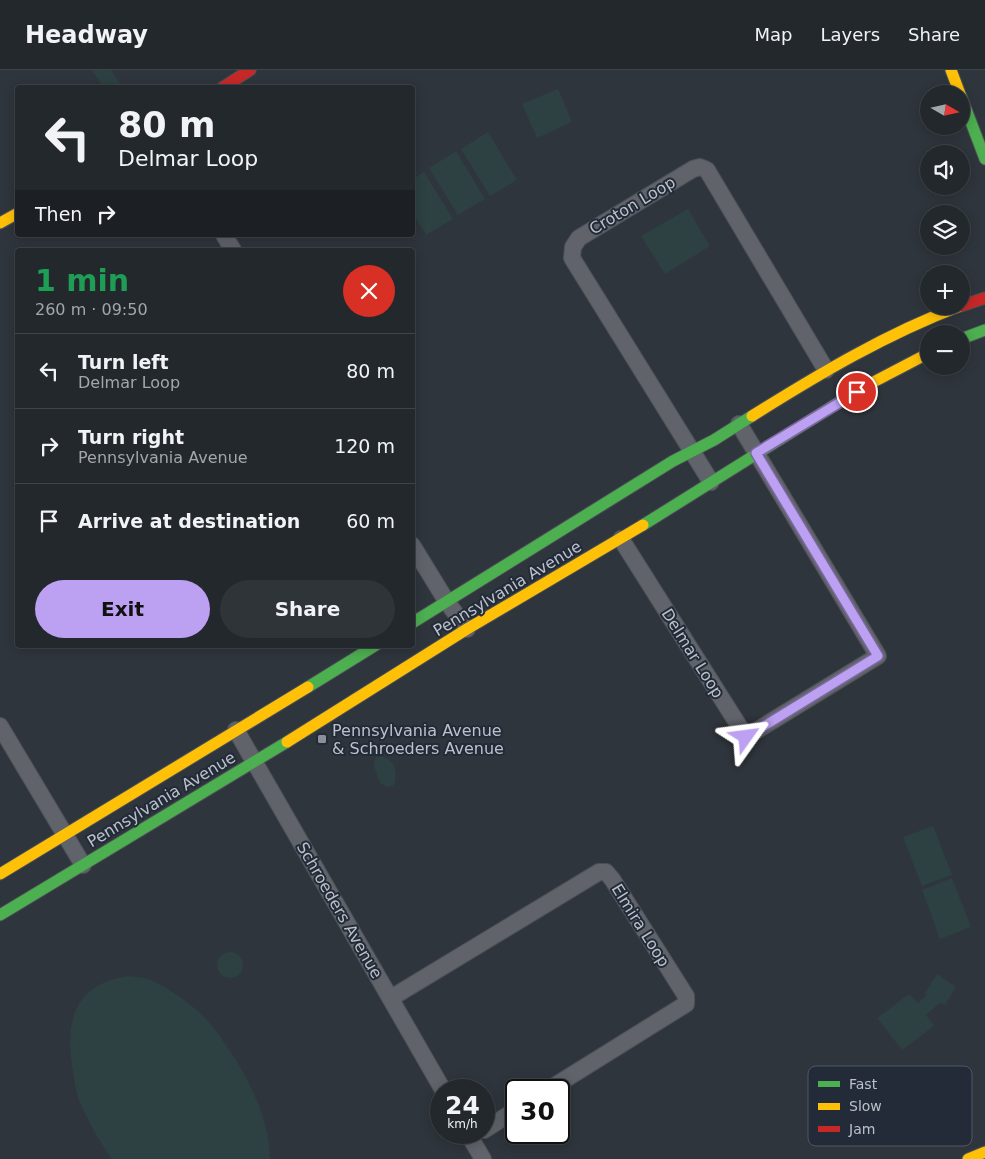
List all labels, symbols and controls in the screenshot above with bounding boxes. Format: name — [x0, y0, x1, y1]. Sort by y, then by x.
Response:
text: Headway — [25, 21, 148, 49]
text: Map — [754, 24, 792, 45]
text: Layers — [820, 24, 880, 45]
text: Share — [908, 24, 960, 45]
north arrow — [920, 85, 970, 135]
map controls — [920, 85, 970, 375]
icon: left — [35, 105, 100, 170]
text: 80 m — [118, 105, 215, 145]
button: sound — [920, 145, 970, 195]
text: Delmar Loop — [118, 146, 258, 171]
street label: Croton Loop — [586, 172, 679, 239]
icon: right — [92, 200, 120, 228]
text: Then — [35, 203, 82, 225]
button: layers — [920, 205, 970, 255]
text: 1 min — [35, 263, 129, 298]
button: close — [343, 265, 395, 317]
button: + — [920, 265, 970, 315]
text: 260 m · 09:50 — [35, 300, 148, 319]
button: − — [920, 325, 970, 375]
text: Turn left — [78, 351, 169, 373]
icon: left — [35, 357, 63, 385]
text: 80 m — [346, 360, 395, 382]
pin — [836, 371, 878, 413]
text: Delmar Loop — [78, 373, 180, 392]
icon: arrive — [843, 378, 871, 406]
text: Turn right — [78, 426, 184, 448]
icon: right — [35, 432, 63, 460]
text: 120 m — [334, 435, 395, 457]
text: Pennsylvania Avenue — [78, 448, 248, 467]
icon: arrive — [35, 507, 63, 535]
text: Arrive at destination — [78, 510, 300, 532]
text: 60 m — [346, 510, 395, 532]
street label: Pennsylvania Avenue — [430, 537, 585, 640]
button: Exit — [35, 580, 210, 638]
button: Share — [220, 580, 395, 638]
street label: Delmar Loop — [657, 605, 728, 702]
position arrow — [719, 710, 771, 762]
place label: Pennsylvania Avenue & Schroeders Avenue — [332, 721, 504, 758]
marker: Pennsylvania Avenue & Schroeders Avenue — [316, 733, 328, 745]
street label: Pennsylvania Avenue — [84, 748, 239, 851]
street label: Schroeders Avenue — [293, 839, 386, 982]
street label: Elmira Loop — [608, 880, 674, 970]
legend — [808, 1066, 972, 1146]
text: Fast — [849, 1076, 878, 1092]
speed limit sign: 30 — [505, 1079, 570, 1144]
text: 24 — [445, 1091, 480, 1120]
text: Slow — [849, 1098, 882, 1114]
text: km/h — [447, 1117, 478, 1131]
text: Jam — [848, 1121, 875, 1137]

